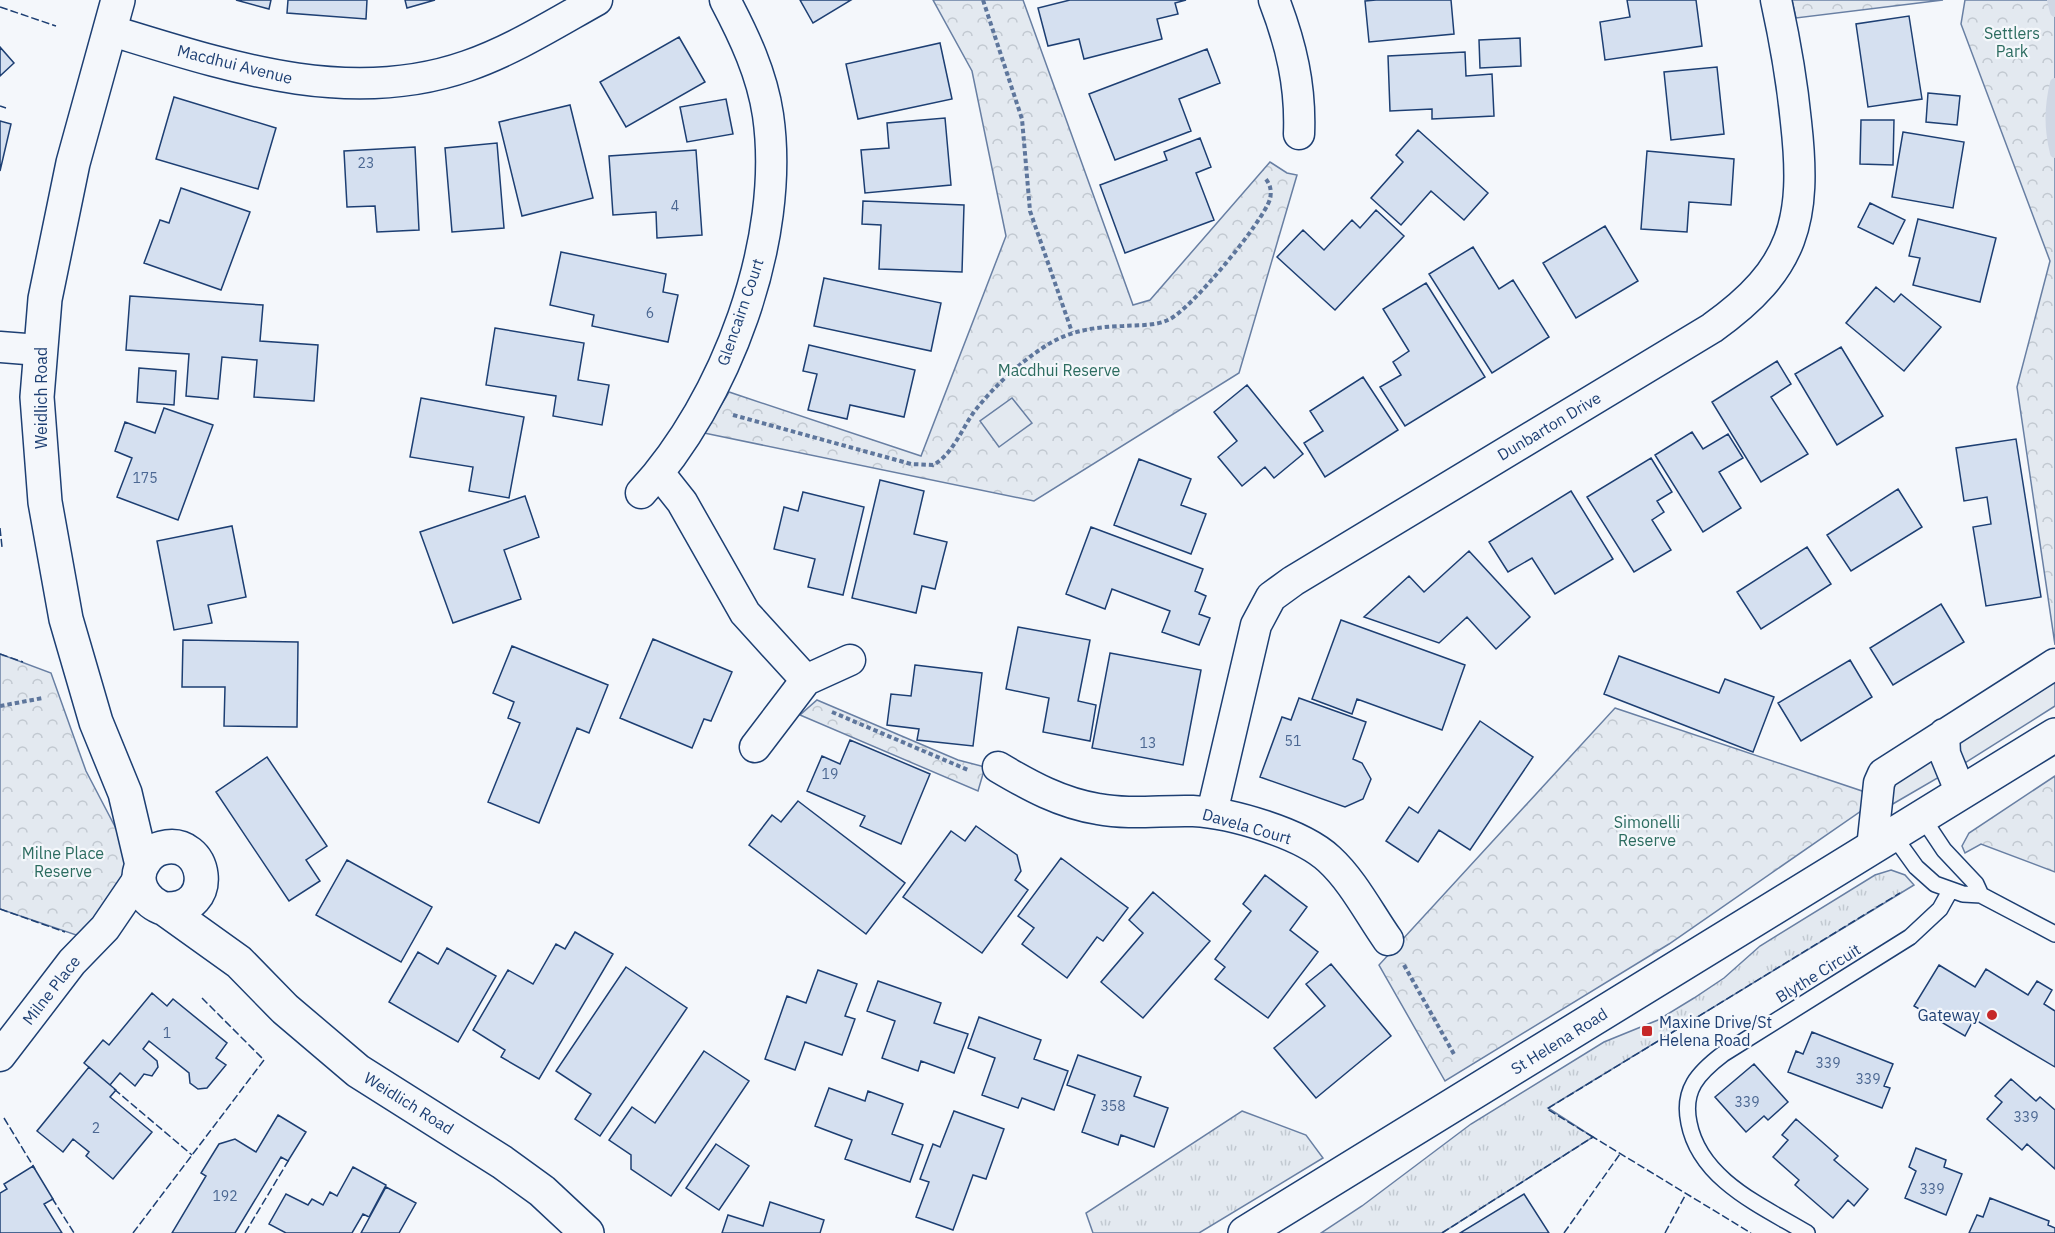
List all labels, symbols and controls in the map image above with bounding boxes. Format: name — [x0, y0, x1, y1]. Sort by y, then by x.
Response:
park label: Settlers Park — [1984, 23, 2040, 61]
street label: Macdhui Avenue — [175, 40, 295, 88]
house number: 23 — [358, 154, 374, 172]
house number: 4 — [671, 197, 679, 215]
street label: Glencairn Court — [712, 256, 768, 368]
house number: 6 — [646, 304, 654, 322]
street label: Weidlich Road — [31, 347, 51, 449]
park label: Macdhui Reserve — [998, 360, 1121, 380]
street label: Dunbarton Drive — [1494, 387, 1605, 465]
house number: 175 — [132, 469, 158, 487]
house number: 51 — [1285, 732, 1301, 750]
house number: 13 — [1140, 734, 1156, 752]
house number: 19 — [822, 765, 838, 783]
street label: Davela Court — [1200, 804, 1294, 848]
park label: Simonelli Reserve — [1614, 812, 1680, 850]
park label: Milne Place Reserve — [22, 843, 104, 881]
street label: Blythe Circuit — [1772, 939, 1864, 1007]
street label: Milne Place — [18, 951, 84, 1029]
street label: St Helena Road — [1507, 1003, 1611, 1079]
place label: Gateway — [1917, 1005, 1980, 1025]
marker: Gateway — [1985, 1008, 1999, 1022]
place label: Maxine Drive/St Helena Road — [1659, 1012, 1772, 1050]
house number: 1 — [163, 1024, 171, 1042]
marker: Maxine Drive/St Helena Road — [1640, 1024, 1654, 1038]
house number: 339 — [1815, 1054, 1841, 1072]
street label: Weidlich Road — [360, 1067, 458, 1139]
house number: 339 — [1855, 1070, 1881, 1088]
house number: 339 — [1734, 1093, 1760, 1111]
house number: 358 — [1100, 1097, 1126, 1115]
house number: 339 — [2013, 1108, 2039, 1126]
house number: 2 — [92, 1119, 100, 1137]
house number: 339 — [1919, 1180, 1945, 1198]
house number: 192 — [212, 1187, 238, 1205]

